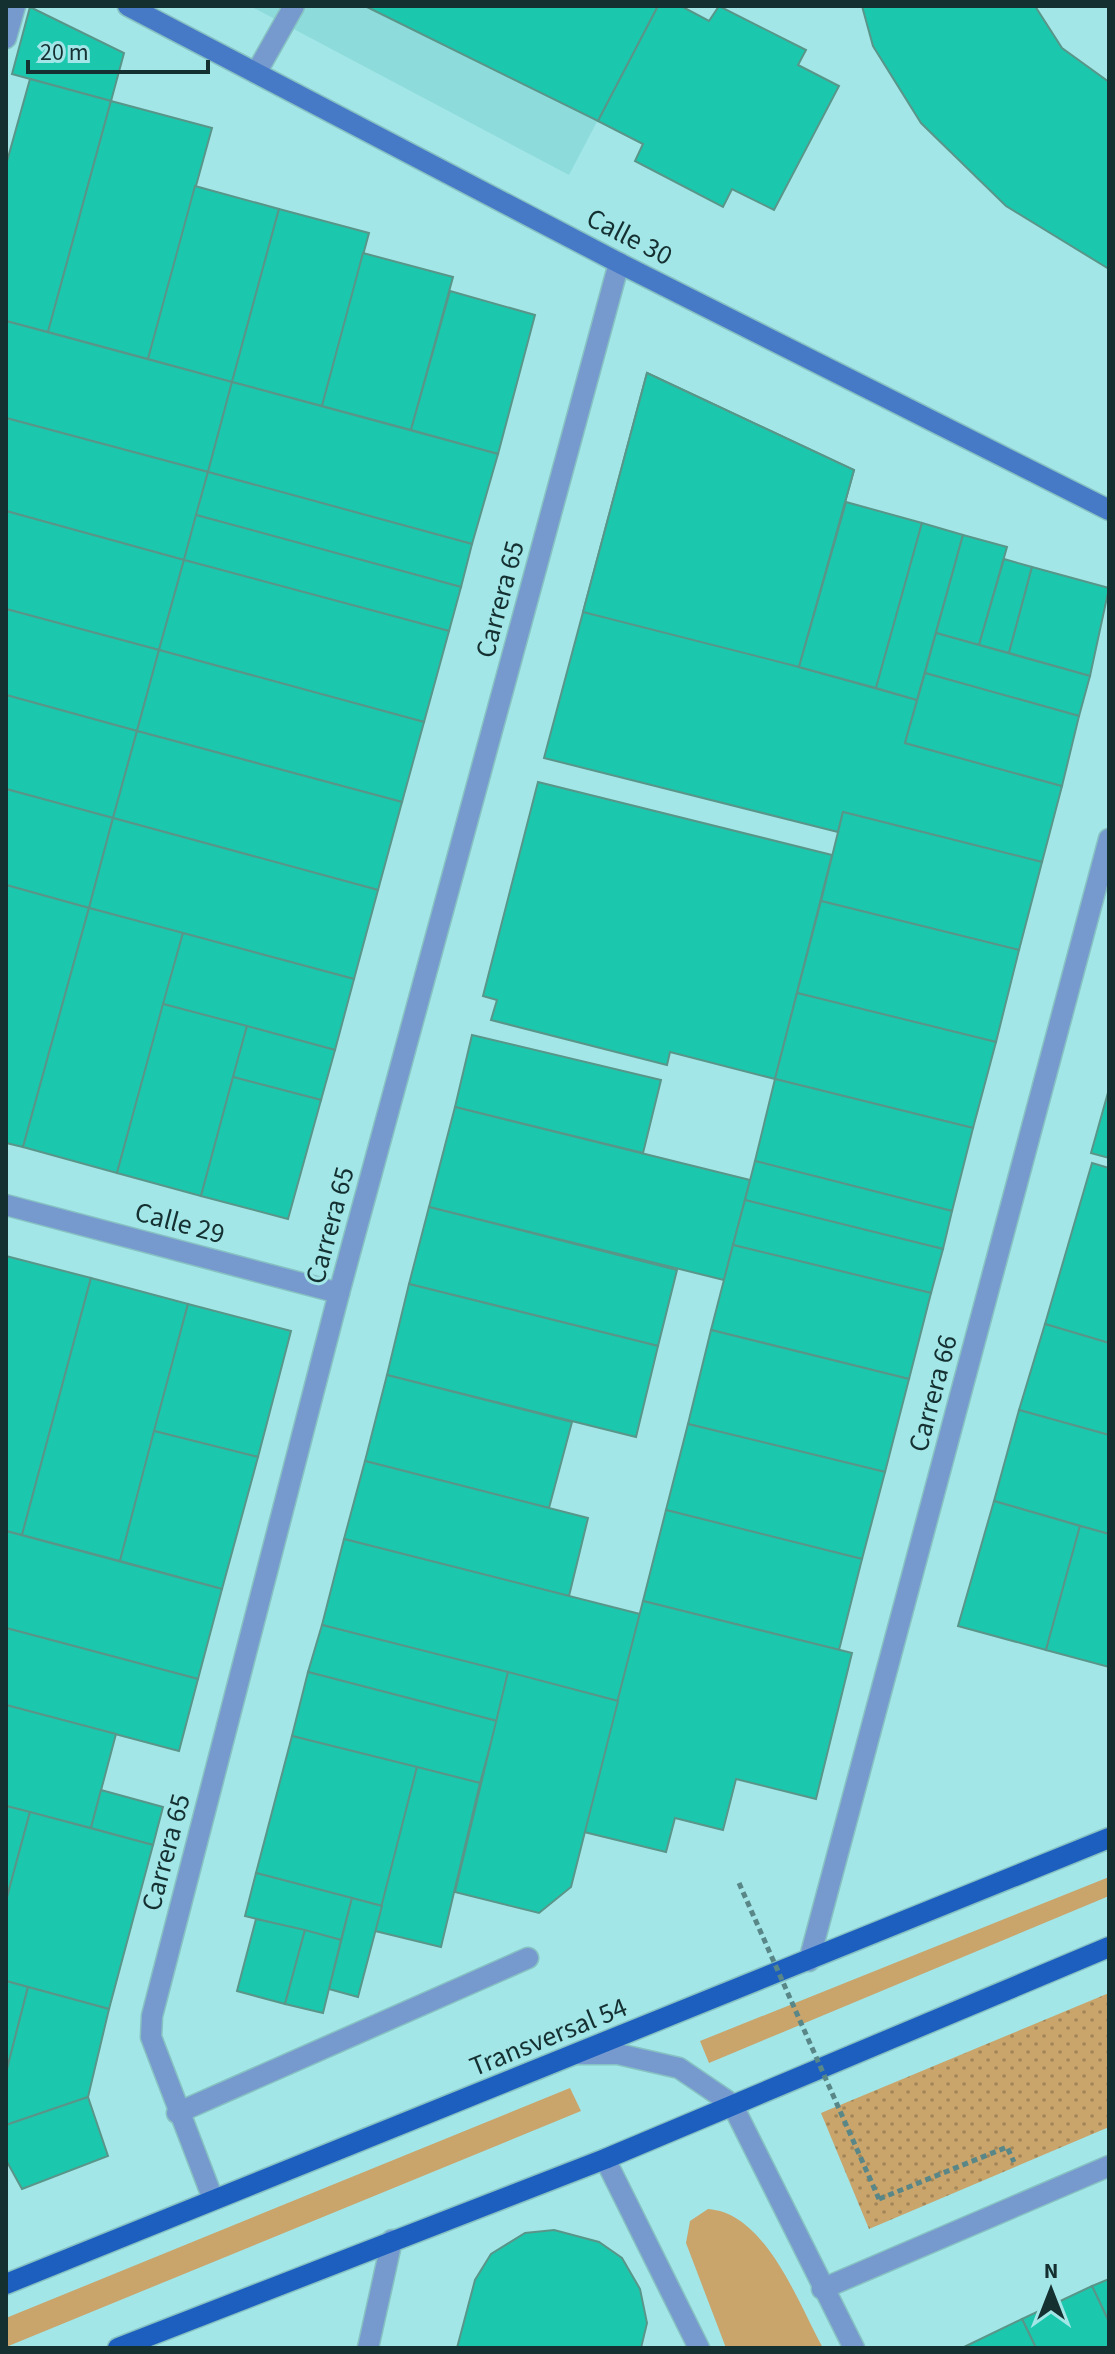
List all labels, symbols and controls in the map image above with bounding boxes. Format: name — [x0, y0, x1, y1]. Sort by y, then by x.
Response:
scale bar — [28, 24, 208, 74]
text: 20 m — [40, 35, 89, 70]
street label: Calle 30 — [580, 198, 679, 276]
street label: Carrera 65 — [465, 536, 535, 662]
street label: Carrera 65 — [295, 1162, 365, 1288]
street label: Calle 29 — [130, 1192, 229, 1254]
street label: Carrera 66 — [898, 1330, 968, 1456]
street label: Carrera 65 — [131, 1789, 201, 1915]
street label: Transversal 54 — [464, 1987, 633, 2087]
north arrow — [1011, 2250, 1091, 2330]
text: N — [1044, 2255, 1058, 2287]

